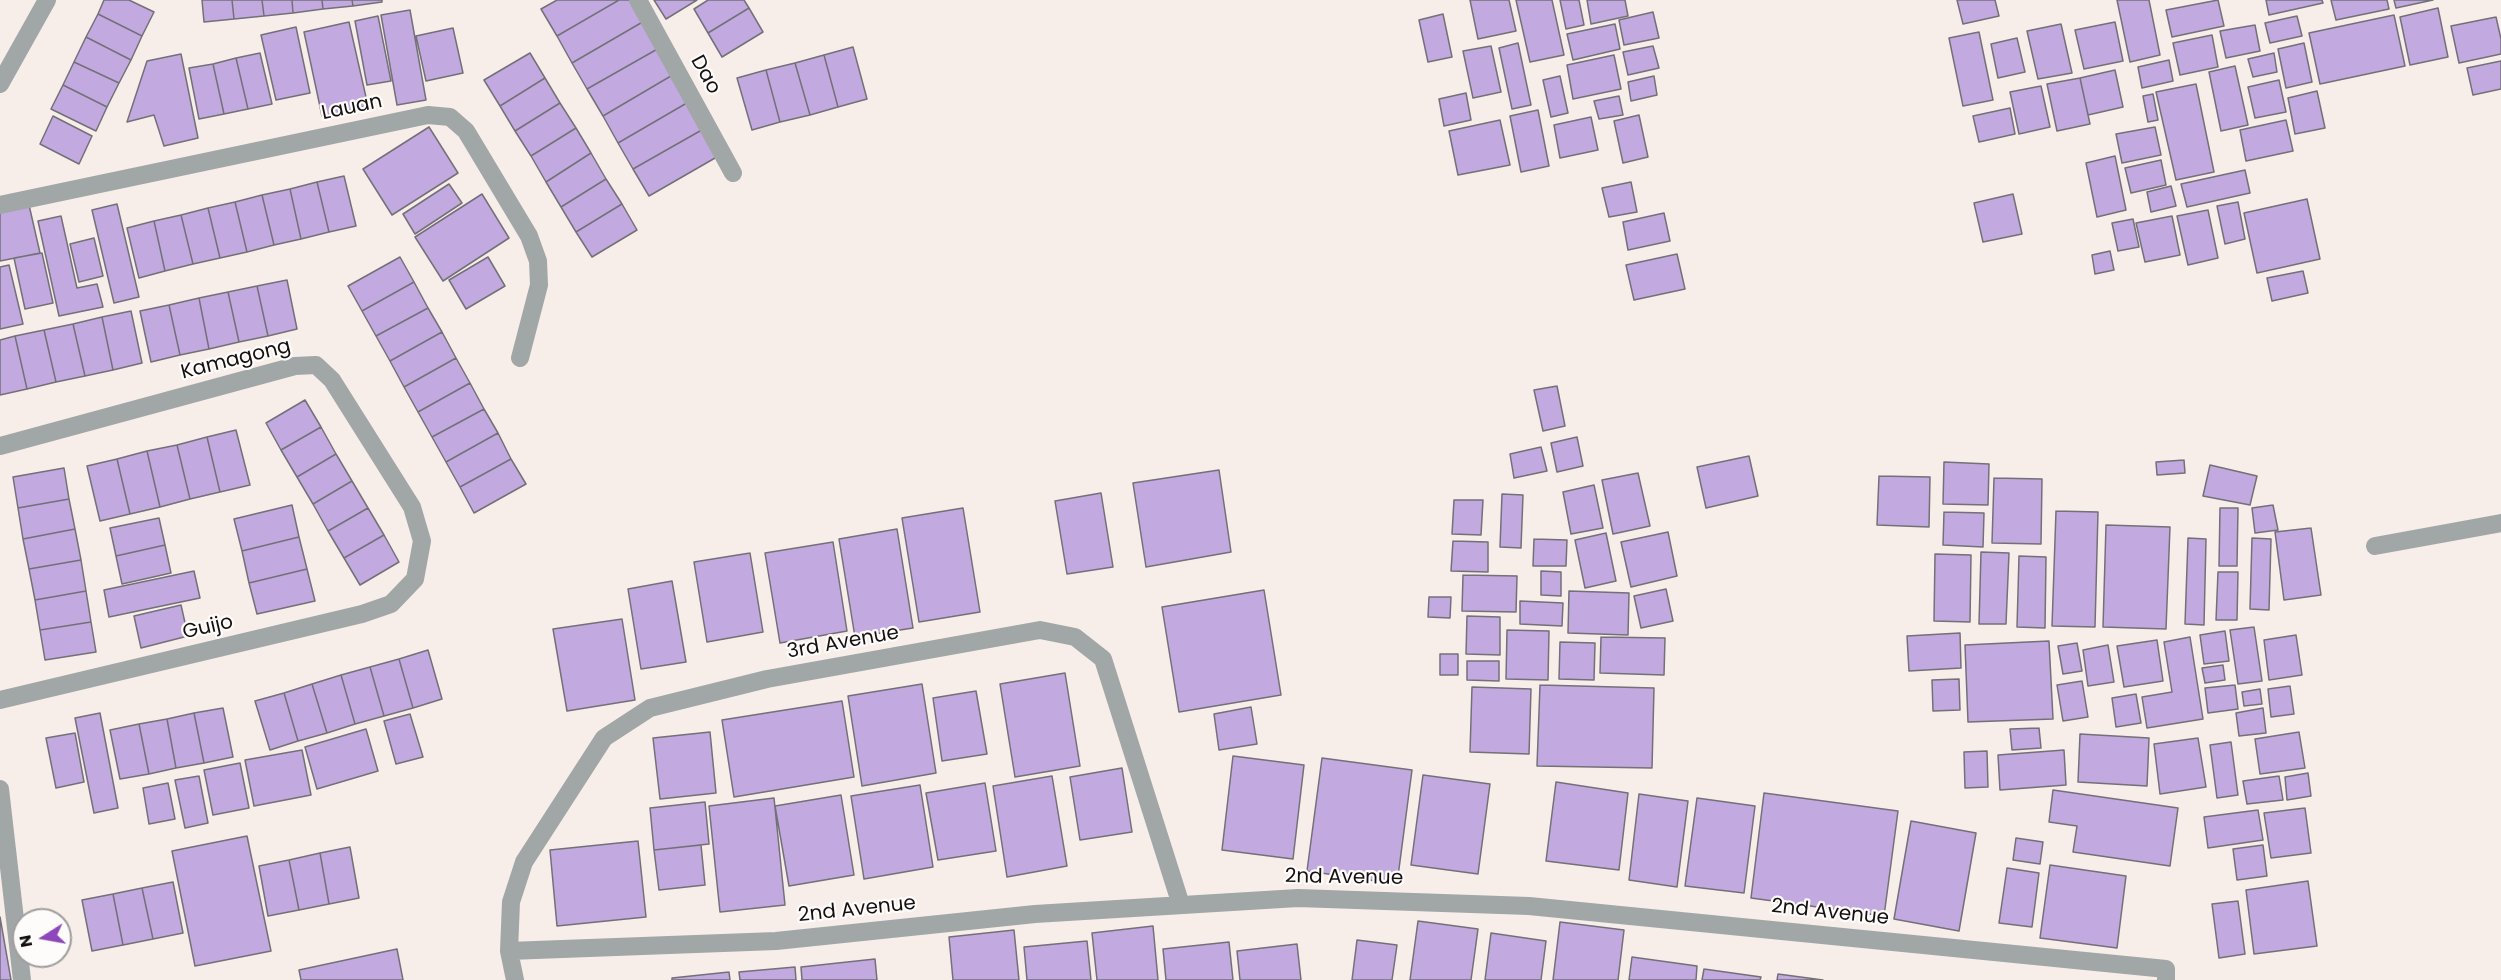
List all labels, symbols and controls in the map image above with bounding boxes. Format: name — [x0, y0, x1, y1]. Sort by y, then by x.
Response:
street label: Dao — [685, 51, 725, 99]
street label: Lauan — [320, 90, 384, 126]
street label: Kamagong — [179, 335, 293, 385]
street label: Guijo — [180, 611, 236, 645]
street label: 3rd Avenue — [785, 621, 901, 665]
street label: 2nd Avenue — [1285, 865, 1403, 891]
street label: 2nd Avenue — [797, 892, 917, 928]
street label: 2nd Avenue — [1770, 895, 1890, 931]
north arrow — [12, 908, 72, 968]
text: N — [13, 933, 38, 949]

